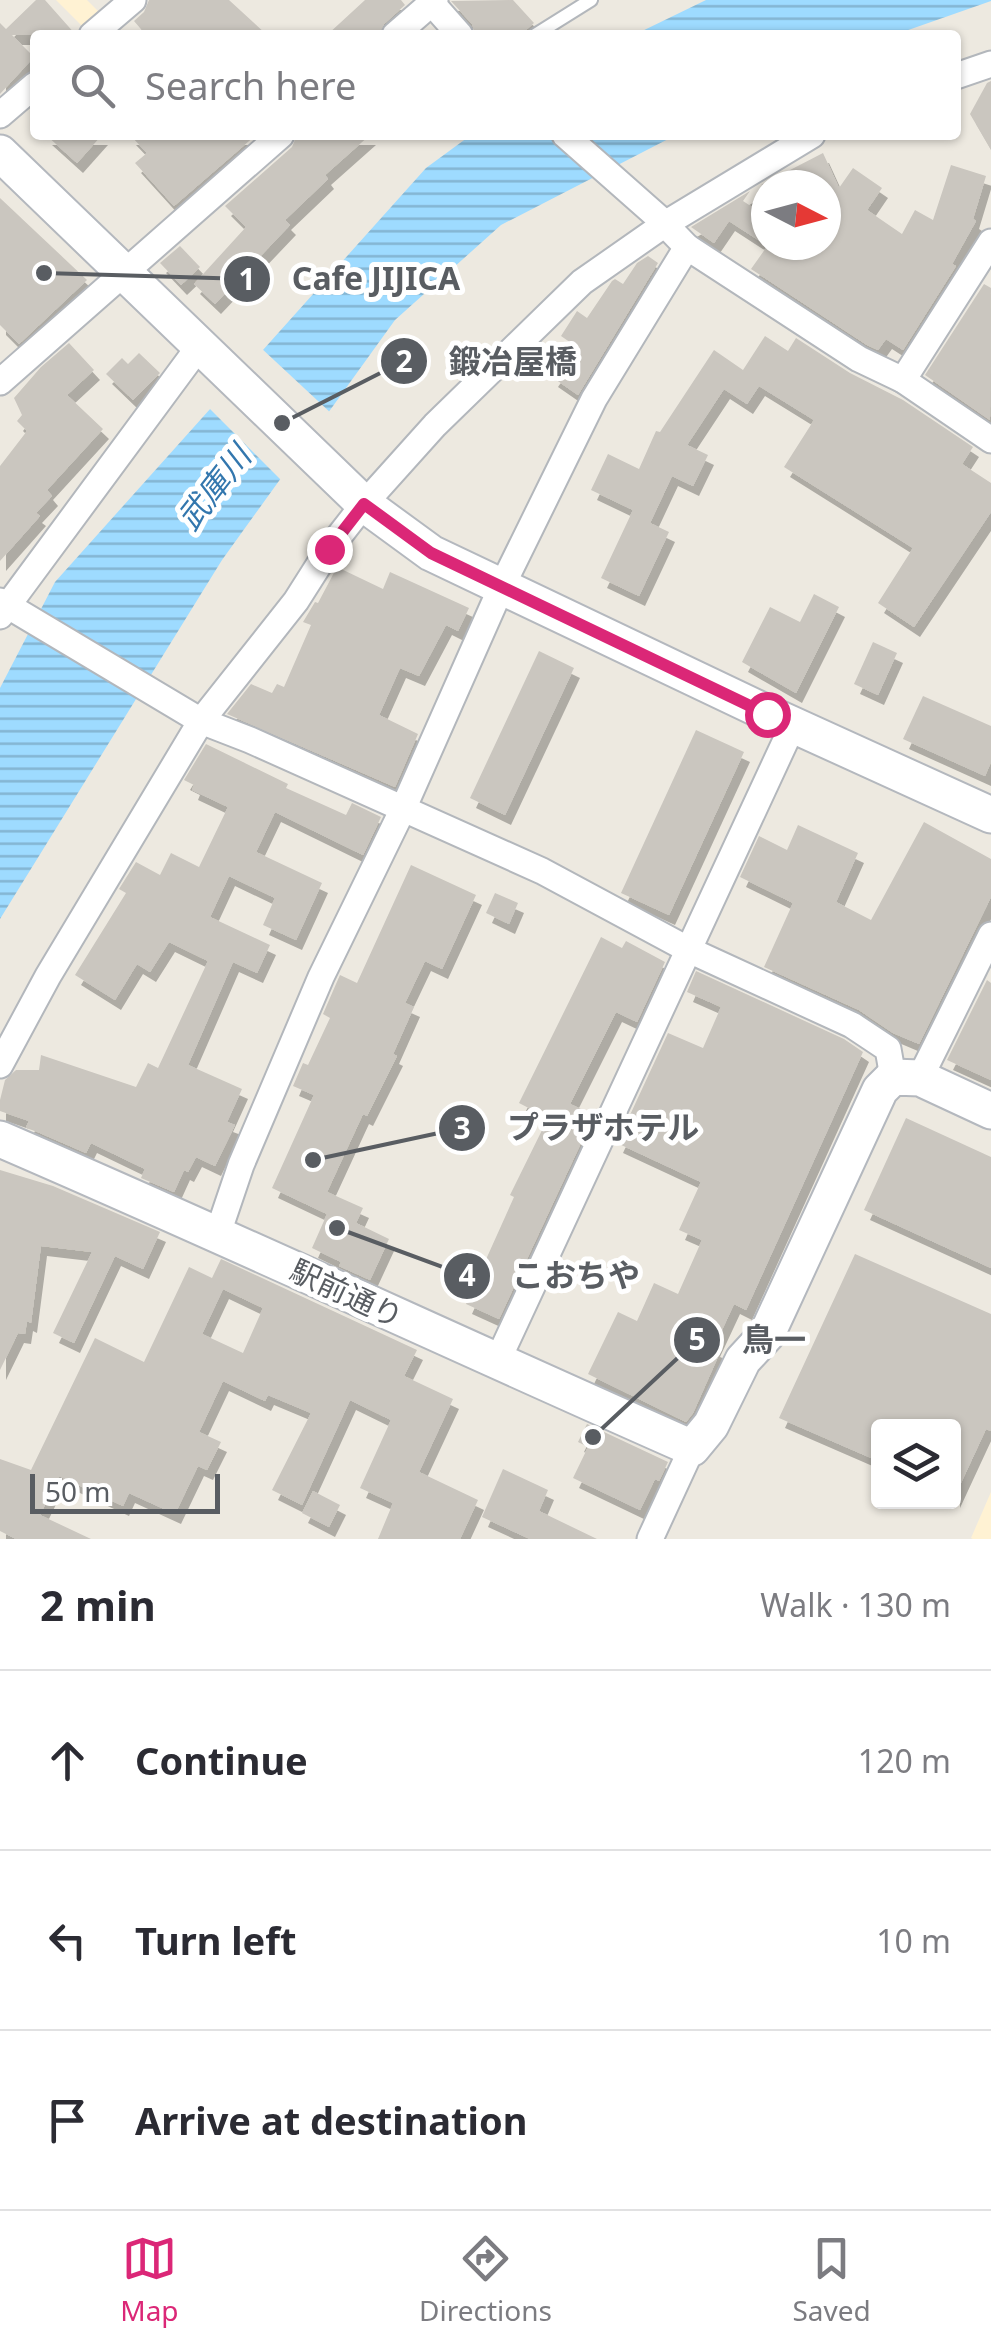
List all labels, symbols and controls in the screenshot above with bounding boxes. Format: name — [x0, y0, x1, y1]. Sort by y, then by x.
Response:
search box — [30, 30, 961, 140]
icon: search — [65, 58, 120, 113]
text: Search here — [145, 59, 356, 111]
north arrow — [751, 170, 841, 260]
callout: Cafe JIJICA — [222, 248, 480, 310]
text: Cafe JIJICA — [292, 256, 461, 299]
text: 1 — [238, 258, 256, 299]
callout: 鍛冶屋橋 — [379, 330, 597, 392]
text: 鍛冶屋橋 — [449, 339, 577, 382]
text: 2 — [395, 340, 413, 381]
water label: 武庫川 — [167, 434, 261, 538]
route end — [307, 527, 353, 573]
route start — [745, 692, 791, 738]
callout: プラザホテル — [437, 1097, 719, 1159]
text: プラザホテル — [507, 1105, 699, 1148]
text: 3 — [453, 1107, 471, 1148]
callout: こおちや — [442, 1245, 660, 1307]
street label: 駅前通り — [284, 1249, 410, 1337]
text: こおちや — [512, 1253, 640, 1296]
text: 4 — [458, 1254, 476, 1295]
callout: 鳥一 — [672, 1309, 826, 1371]
text: 鳥一 — [742, 1317, 806, 1360]
text: 5 — [688, 1318, 706, 1359]
map controls — [871, 1419, 961, 1509]
button: layers — [871, 1419, 961, 1509]
scale bar — [30, 1469, 220, 1514]
text: 50 m — [45, 1472, 111, 1510]
text: 2 min — [40, 1576, 156, 1633]
text: Walk · 130 m — [760, 1583, 951, 1626]
icon: ahead — [40, 1733, 95, 1788]
text: Continue — [135, 1734, 308, 1786]
text: 120 m — [858, 1739, 951, 1782]
icon: left — [40, 1913, 95, 1968]
text: Turn left — [135, 1914, 297, 1966]
text: 10 m — [876, 1919, 951, 1962]
icon: arrive — [40, 2093, 95, 2148]
text: Arrive at destination — [135, 2094, 527, 2146]
tab: Map — [120, 2231, 179, 2329]
tab: Directions — [419, 2231, 552, 2329]
tab: Saved — [792, 2231, 871, 2329]

